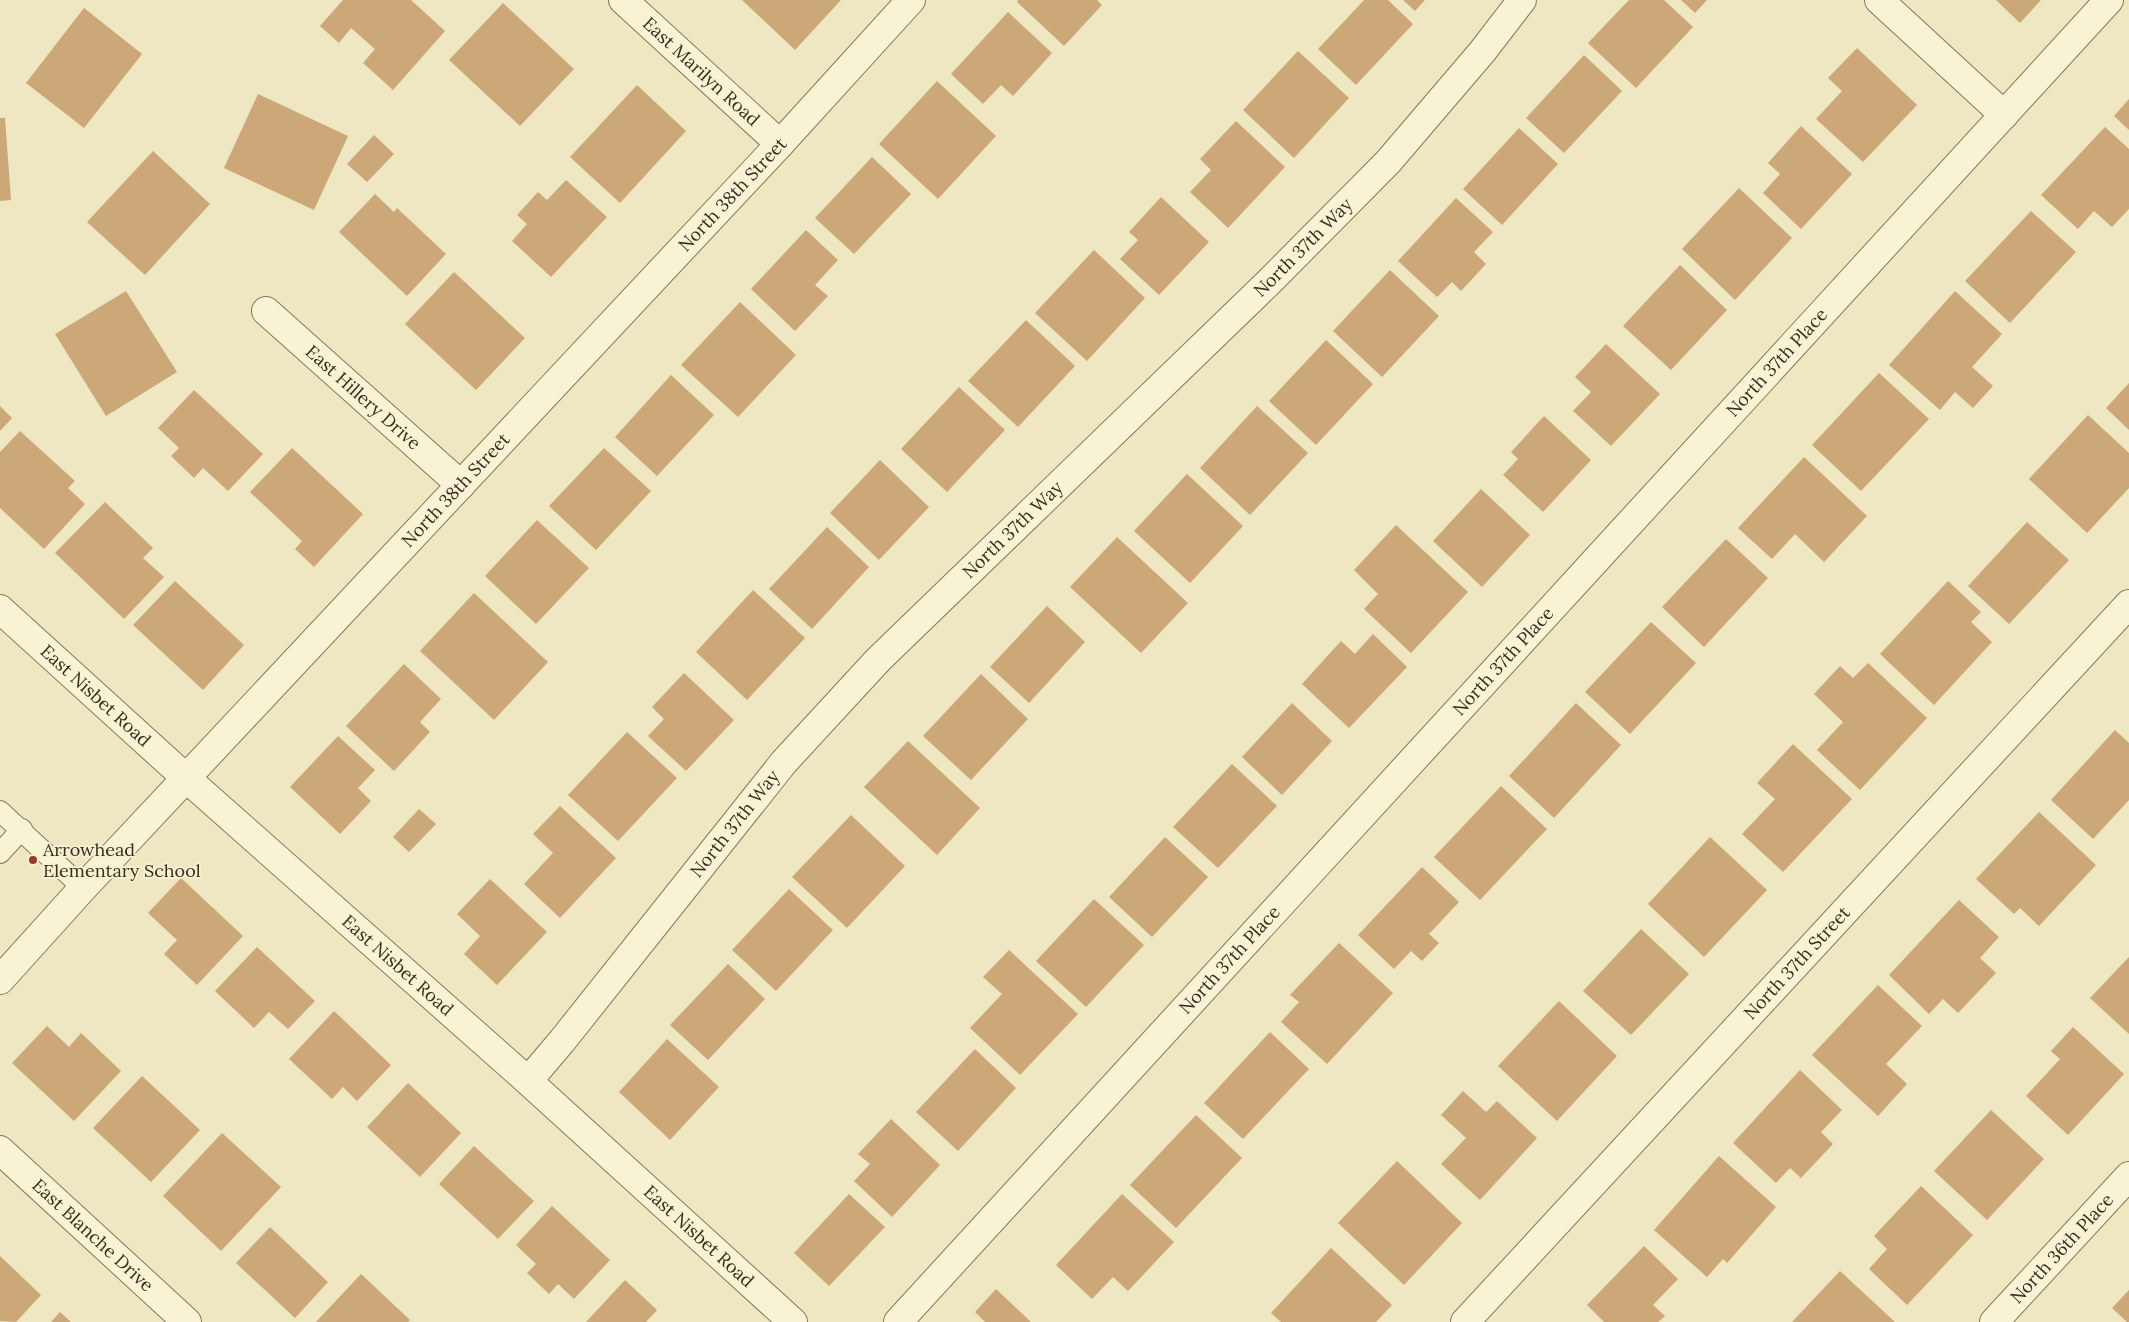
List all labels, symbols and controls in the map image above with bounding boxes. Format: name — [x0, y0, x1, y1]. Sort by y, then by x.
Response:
street label: East Marilyn Road — [638, 12, 765, 131]
street label: North 38th Street — [673, 132, 791, 256]
street label: North 37th Way — [1248, 192, 1357, 302]
street label: North 37th Place — [1721, 303, 1832, 421]
street label: East Hillery Drive — [301, 340, 426, 455]
street label: North 38th Street — [396, 428, 514, 552]
street label: North 37th Way — [957, 475, 1068, 583]
street label: North 37th Place — [1447, 602, 1559, 720]
street label: East Nisbet Road — [36, 639, 156, 752]
street label: North 37th Way — [685, 765, 784, 882]
place label: Arrowhead Elementary School — [42, 838, 201, 882]
marker: Arrowhead Elementary School — [27, 854, 39, 866]
street label: North 37th Place — [1174, 900, 1285, 1019]
street label: North 37th Street — [1739, 901, 1855, 1024]
street label: East Nisbet Road — [337, 910, 459, 1021]
street label: East Blanche Drive — [28, 1173, 159, 1297]
street label: East Nisbet Road — [639, 1180, 759, 1292]
street label: North 36th Place — [2005, 1188, 2118, 1308]

